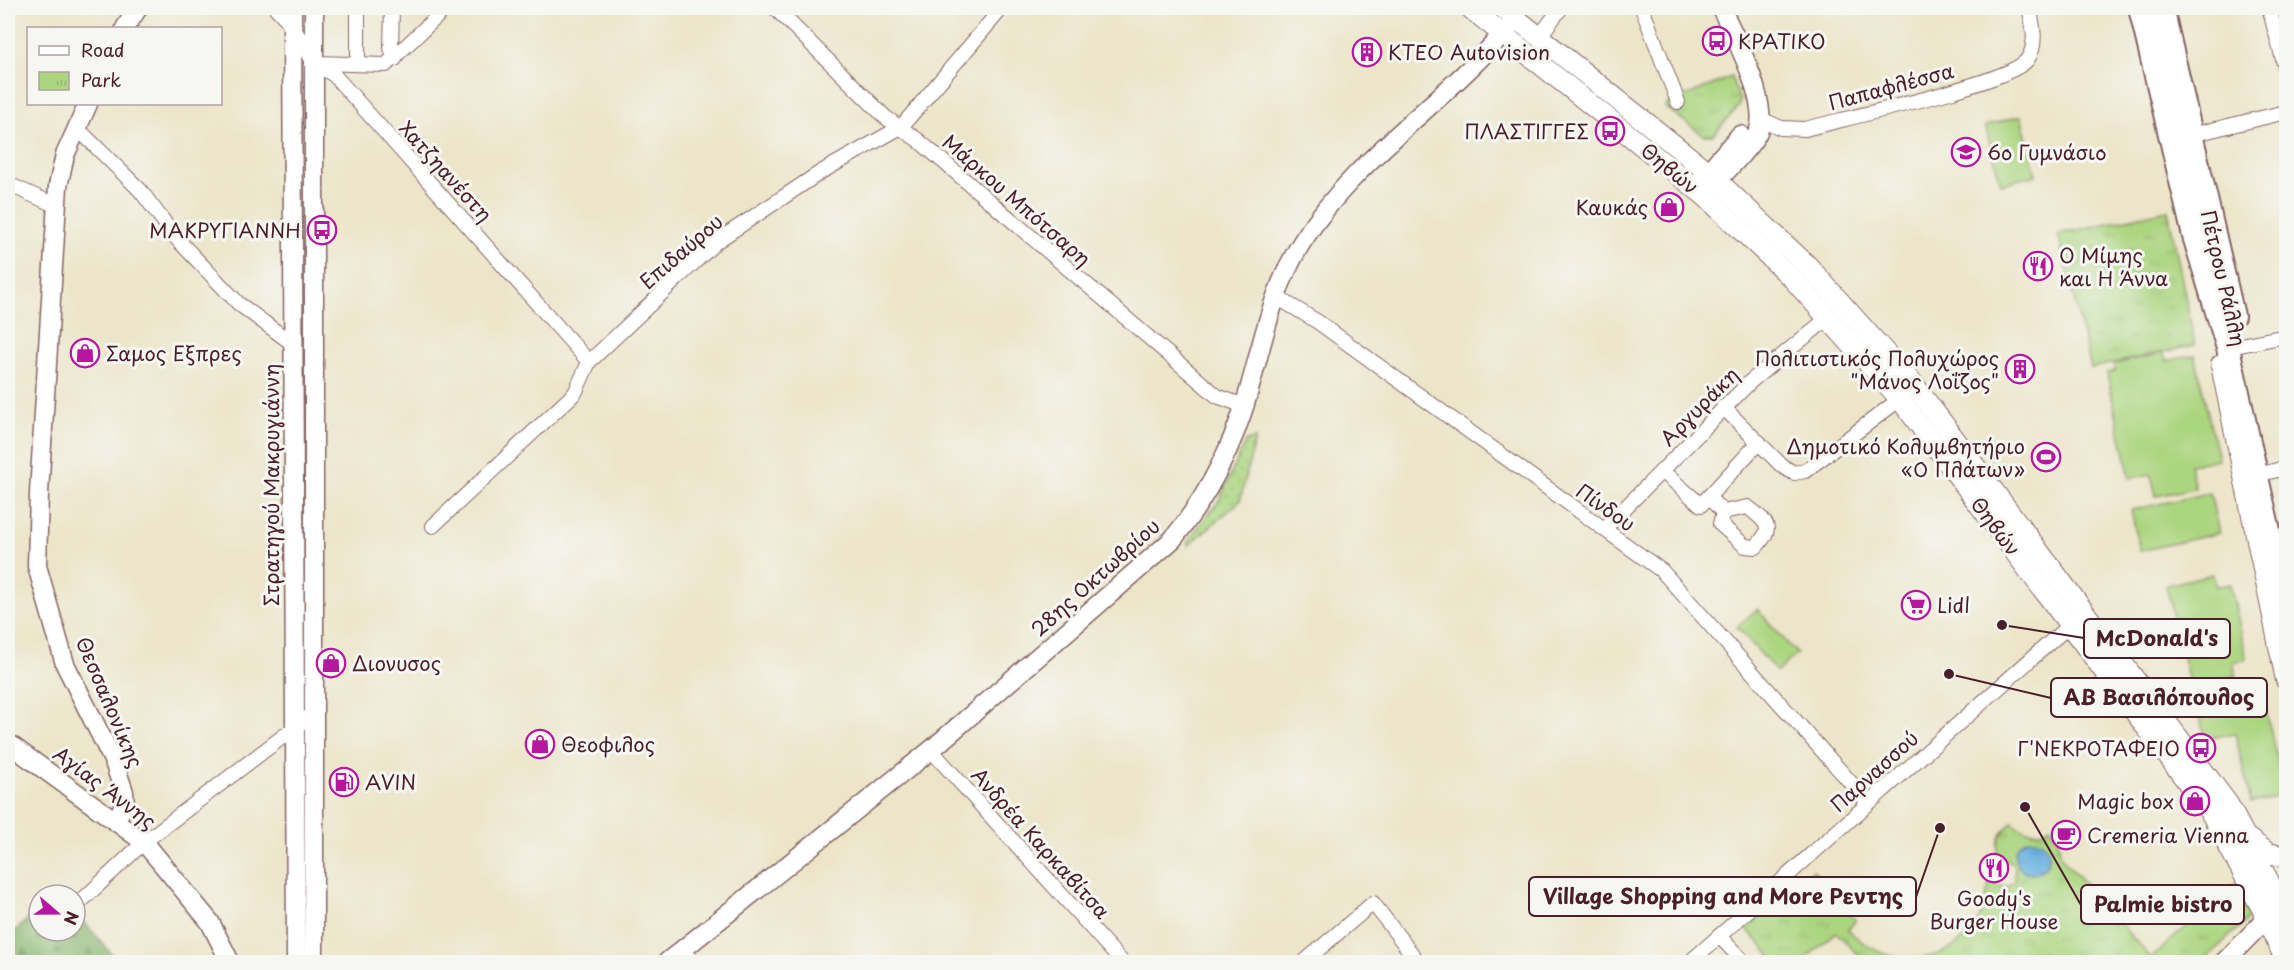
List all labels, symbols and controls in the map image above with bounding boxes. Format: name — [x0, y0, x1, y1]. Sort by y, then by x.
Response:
bus stop icon: ΚΡΑΤΙΚΟ — [1701, 25, 1733, 57]
place label: ΚΡΑΤΙΚΟ — [1738, 26, 1826, 56]
legend — [27, 27, 222, 105]
text: Road — [81, 36, 125, 63]
building icon: ΚΤΕΟ Autovision — [1351, 36, 1383, 68]
place label: ΚΤΕΟ Autovision — [1388, 37, 1550, 67]
street label: Παπαφλέσσα — [1825, 55, 1957, 117]
text: Park — [81, 66, 121, 93]
street label: Χατζηανέστη — [392, 114, 500, 228]
bus stop icon: ΠΛΑΣΤΙΓΓΕΣ — [1594, 115, 1626, 147]
place label: ΠΛΑΣΤΙΓΓΕΣ — [1464, 116, 1589, 146]
street label: Μάρκου Μπότσαρη — [936, 127, 1098, 273]
street label: Θηβών — [1635, 135, 1705, 201]
school or university icon: 6ο Γυμνάσιο — [1950, 136, 1982, 168]
place label: 6ο Γυμνάσιο — [1987, 137, 2106, 167]
shop icon: Καυκάς — [1653, 191, 1685, 223]
place label: Καυκάς — [1576, 192, 1648, 222]
street label: Επιδαύρου — [633, 206, 729, 296]
street label: Πέτρου Ράλλη — [2194, 207, 2254, 349]
bus stop icon: ΜΑΚΡΥΓΙΑΝΝΗ — [306, 214, 338, 246]
place label: ΜΑΚΡΥΓΙΑΝΝΗ — [149, 215, 301, 245]
place label: Ο Μίμης και Η Άννα — [2059, 240, 2168, 293]
restaurant icon: Ο Μίμης και Η Άννα — [2022, 250, 2054, 282]
shop icon: Σαμος Εξπρες — [69, 337, 101, 369]
place label: Σαμος Εξπρες — [106, 338, 242, 368]
place label: Πολιτιστικός Πολυχώρος "Μάνος Λοΐζος" — [1755, 343, 1999, 396]
building icon: Πολιτιστικός Πολυχώρος "Μάνος Λοΐζος" — [2004, 353, 2036, 385]
street label: Αργυράκη — [1653, 360, 1745, 452]
street label: Στρατηγού Μακρυγιάννη — [256, 364, 286, 606]
place label: Δημοτικό Κολυμβητήριο «Ο Πλάτων» — [1786, 431, 2025, 484]
sports icon: Δημοτικό Κολυμβητήριο «Ο Πλάτων» — [2030, 441, 2062, 473]
street label: Πίνδου — [1570, 476, 1642, 538]
street label: Θηβών — [1964, 490, 2028, 562]
street label: 28ης Οκτωβρίου — [1024, 511, 1166, 643]
supermarket icon: Lidl — [1900, 589, 1932, 621]
place label: Lidl — [1937, 590, 1970, 620]
callout: McDonald's — [2084, 619, 2230, 658]
text: McDonald's — [2096, 621, 2218, 653]
street label: Θεσσαλονίκης — [69, 632, 151, 772]
shop icon: Διονυσος — [315, 647, 347, 679]
place label: Διονυσος — [352, 648, 441, 678]
callout: ΑΒ Βασιλόπουλος — [2051, 678, 2267, 717]
text: ΑΒ Βασιλόπουλος — [2064, 680, 2254, 712]
street label: Παρνασσού — [1823, 723, 1925, 819]
shop icon: Θεοφιλος — [524, 728, 556, 760]
place label: Θεοφιλος — [561, 729, 655, 759]
bus stop icon: Γ'ΝΕΚΡΟΤΑΦΕΙΟ — [2185, 732, 2217, 764]
place label: Γ'ΝΕΚΡΟΤΑΦΕΙΟ — [2017, 733, 2180, 763]
street label: Αγίας Άννης — [47, 738, 163, 836]
street label: Ανδρέα Καρκαβίτσα — [965, 761, 1117, 925]
fuel station icon: AVIN — [328, 766, 360, 798]
place label: AVIN — [365, 767, 416, 797]
shop icon: Magic box — [2179, 785, 2211, 817]
place label: Magic box — [2077, 786, 2174, 816]
cafe icon: Cremeria Vienna — [2050, 819, 2082, 851]
place label: Cremeria Vienna — [2087, 820, 2249, 850]
restaurant icon: Goody's Burger House — [1978, 852, 2010, 884]
callout: Village Shopping and More Ρεντης — [1529, 877, 1916, 916]
text: Village Shopping and More Ρεντης — [1543, 879, 1903, 911]
north arrow — [27, 883, 87, 943]
place label: Goody's Burger House — [1930, 883, 2059, 936]
callout: Palmie bistro — [2081, 885, 2244, 924]
text: Palmie bistro — [2094, 887, 2232, 919]
text: N — [59, 908, 85, 929]

